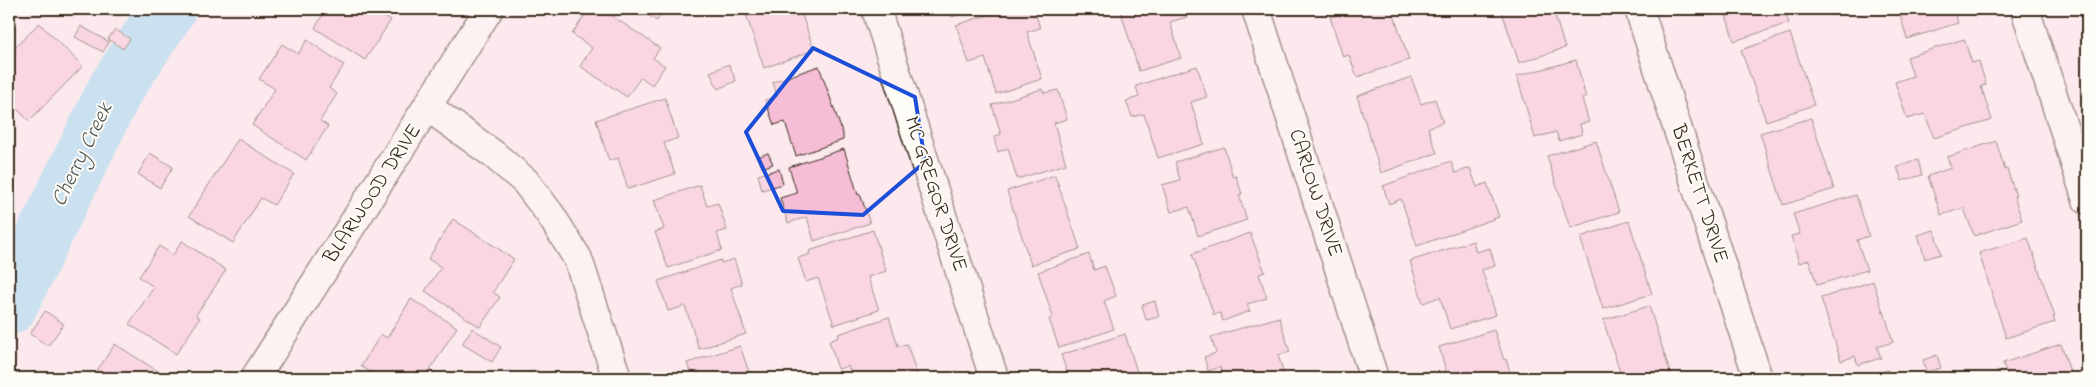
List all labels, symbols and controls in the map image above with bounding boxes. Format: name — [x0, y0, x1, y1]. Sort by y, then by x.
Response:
water label: Cherry Creek — [44, 96, 123, 212]
street label: MC GREGOR DRIVE — [896, 112, 974, 276]
street label: BLARWOOD DRIVE — [316, 118, 430, 271]
street label: BERKETT DRIVE — [1662, 120, 1736, 267]
street label: CARLOW DRIVE — [1280, 125, 1350, 261]

